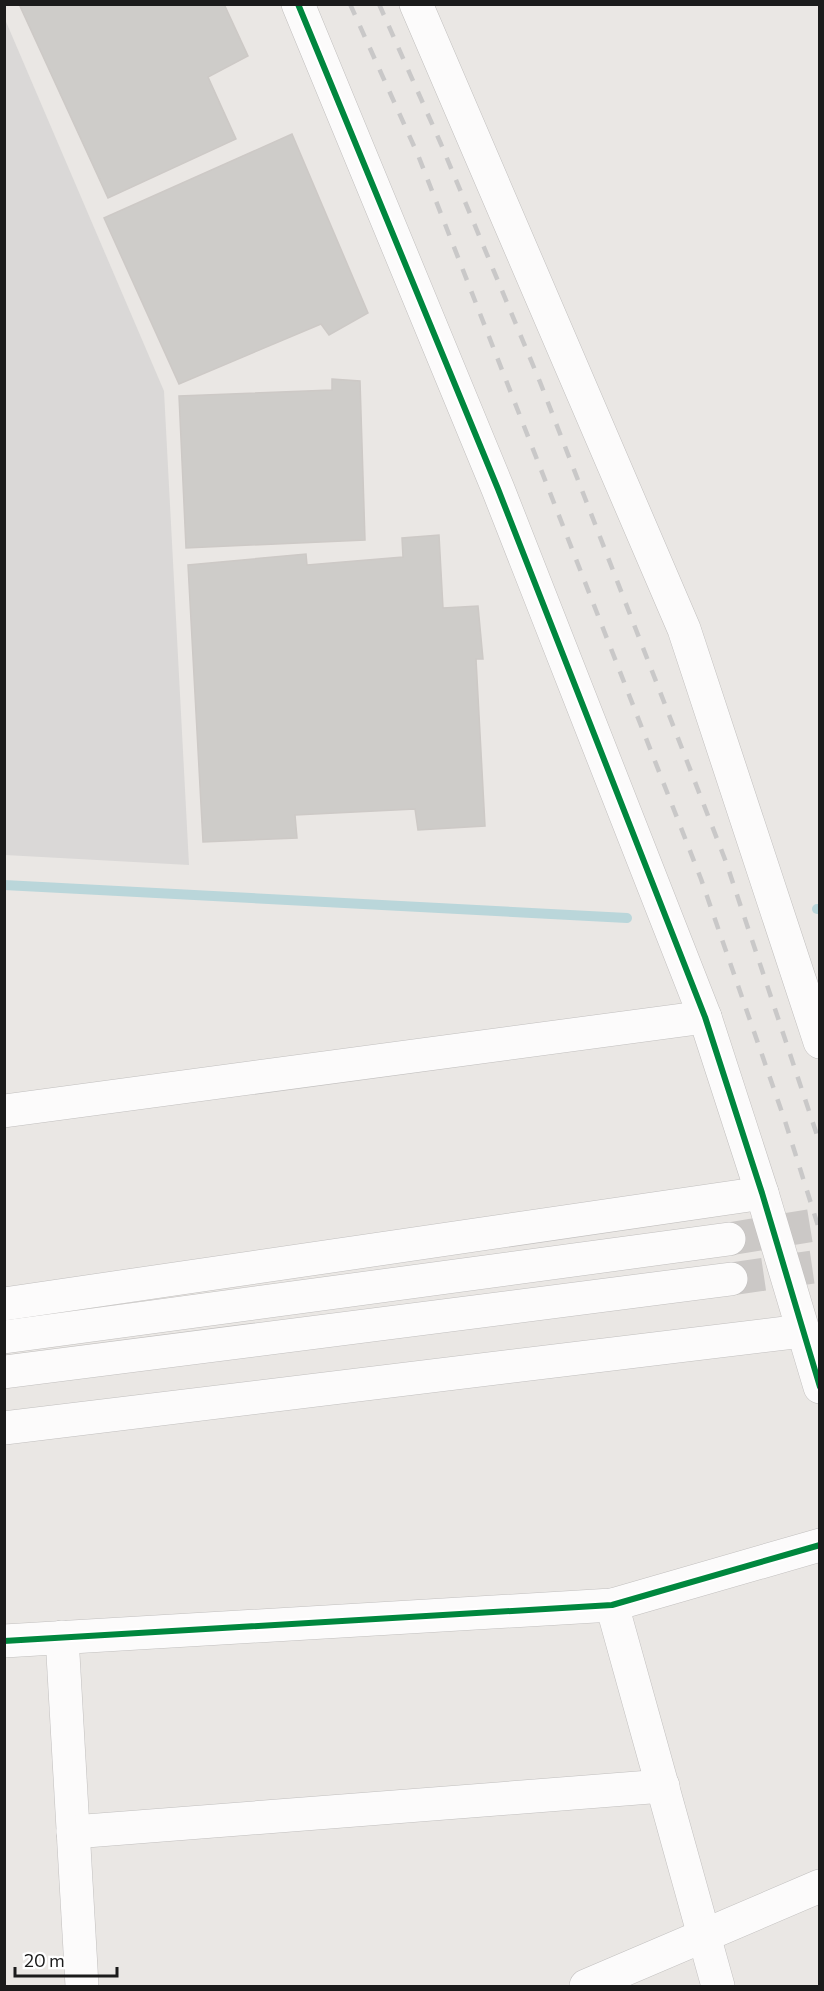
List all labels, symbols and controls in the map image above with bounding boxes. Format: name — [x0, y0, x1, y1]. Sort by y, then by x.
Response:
scale bar — [15, 1940, 117, 1978]
text: 20 m — [24, 1949, 65, 1971]

